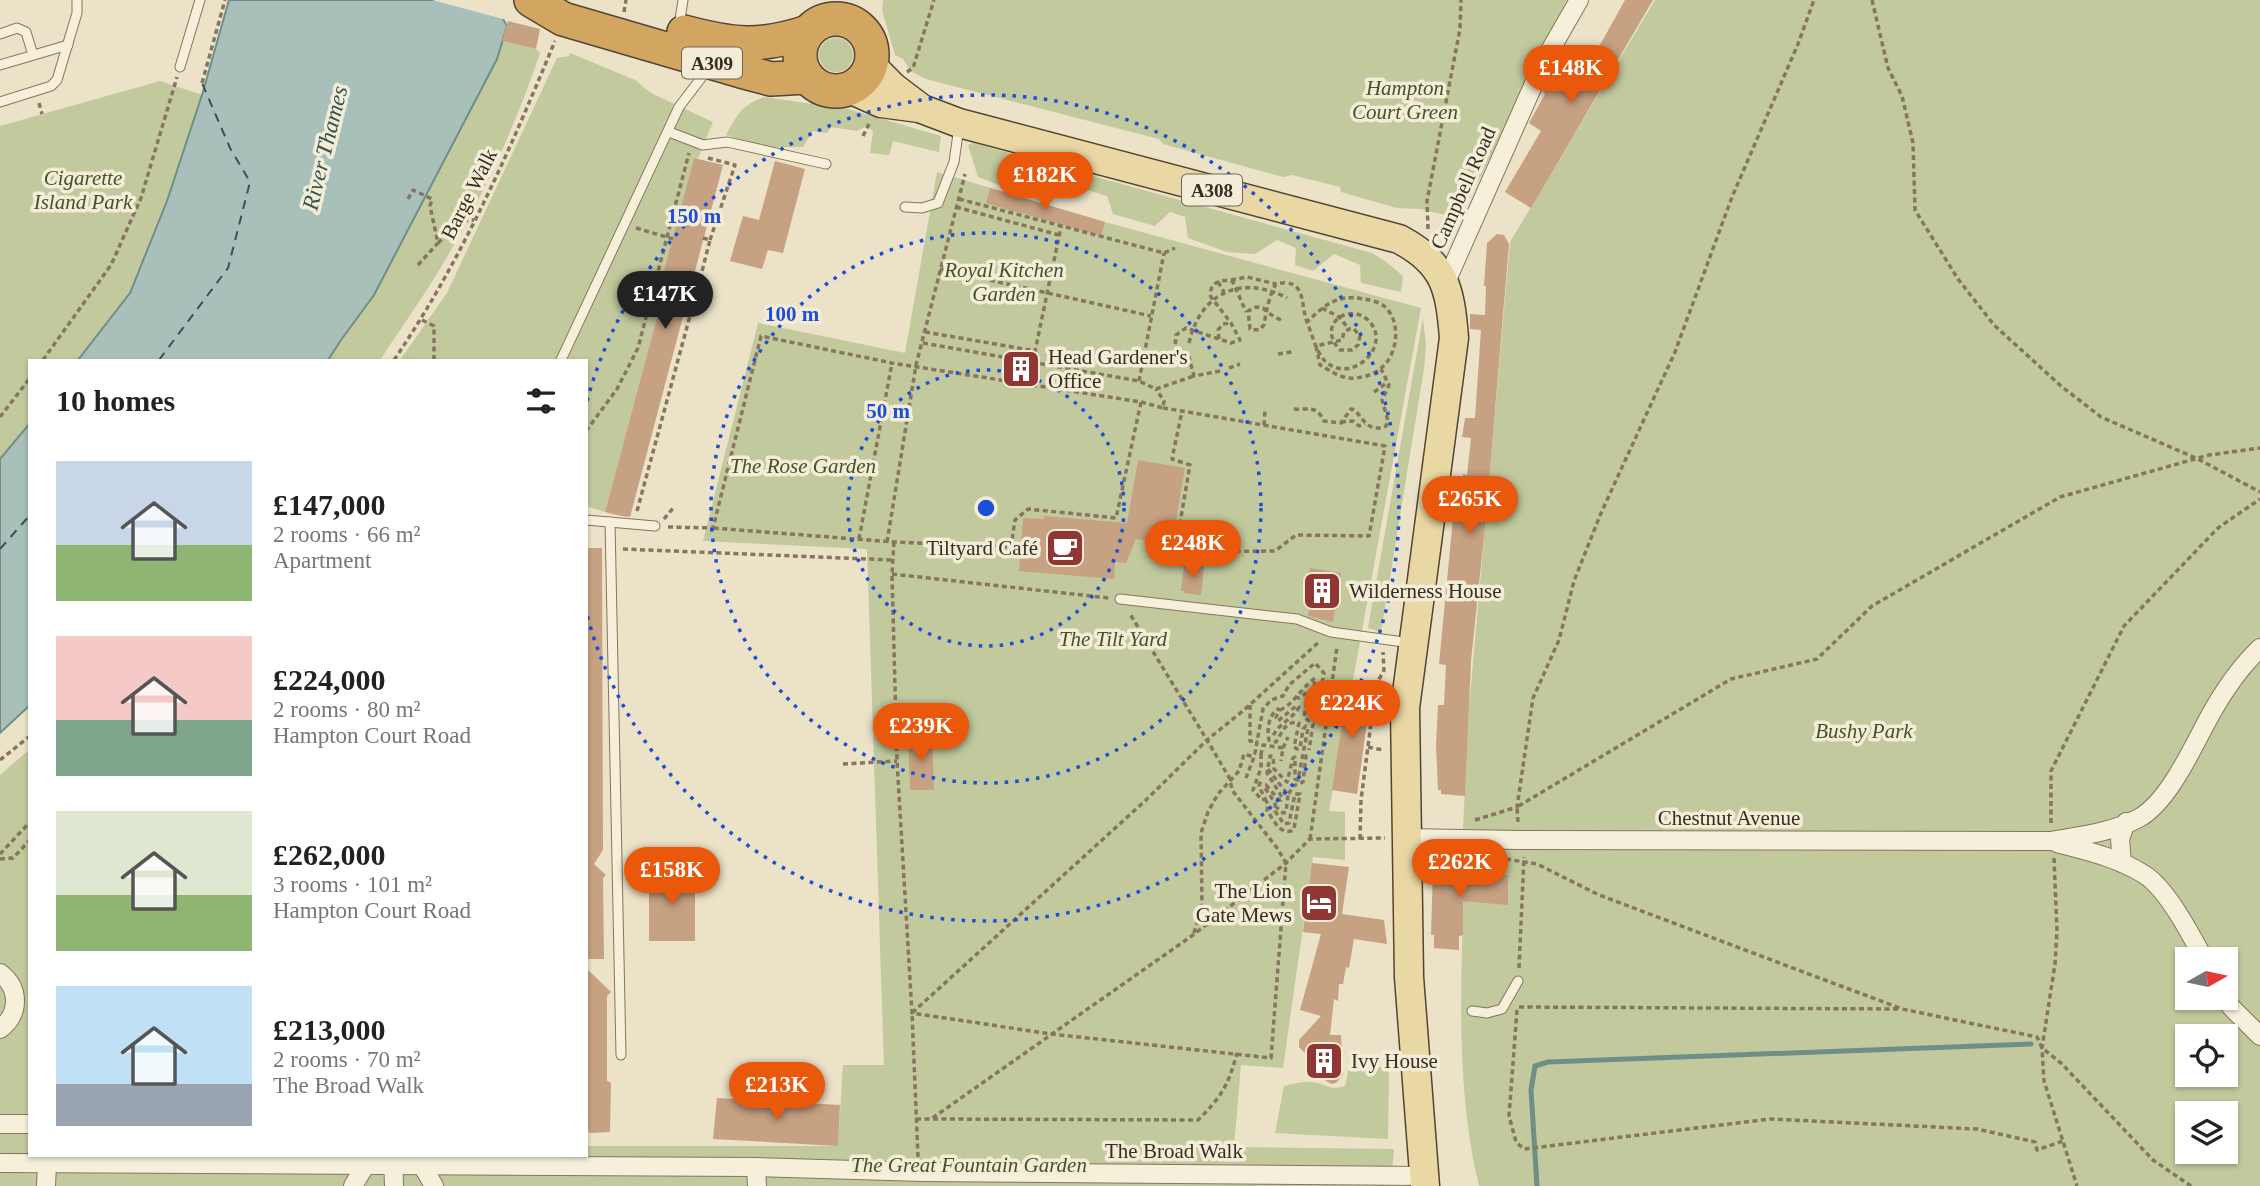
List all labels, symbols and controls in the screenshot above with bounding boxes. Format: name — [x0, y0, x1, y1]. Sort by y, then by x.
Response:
pin: £148K — [1522, 46, 1620, 105]
road number: A309 — [682, 48, 742, 78]
text: £148K — [1539, 55, 1603, 80]
park label: Hampton Court Green — [1352, 76, 1458, 124]
water label: River Thames — [297, 83, 353, 214]
street label: Campbell Road — [1425, 123, 1501, 253]
street label: Barge Walk — [436, 144, 502, 243]
pin: £182K — [996, 152, 1094, 212]
text: £182K — [1013, 162, 1077, 187]
park label: Cigarette Island Park — [33, 166, 133, 214]
road number: A308 — [1182, 174, 1242, 206]
text: 150 m — [667, 204, 722, 228]
park label: Royal Kitchen Garden — [943, 258, 1064, 306]
pin: £147K — [616, 272, 714, 331]
text: £147K — [633, 281, 697, 306]
text: 100 m — [765, 302, 820, 326]
place label: Head Gardener's Office — [1048, 345, 1188, 393]
building icon: Head Gardener's Office — [1000, 348, 1042, 390]
icon: filters — [522, 382, 560, 420]
text: 10 homes — [56, 384, 175, 417]
text: 50 m — [866, 399, 910, 423]
park label: The Rose Garden — [730, 454, 876, 478]
pin: £265K — [1421, 476, 1519, 536]
text: £265K — [1438, 486, 1502, 511]
text: £147,000 — [273, 488, 386, 521]
icon: home — [112, 489, 196, 573]
centre of rings — [974, 496, 998, 520]
pin: £248K — [1144, 520, 1242, 580]
text: 2 rooms · 66 m² — [273, 522, 420, 547]
cafe icon: Tiltyard Café — [1044, 527, 1086, 569]
text: £248K — [1161, 530, 1225, 555]
place label: Tiltyard Café — [926, 536, 1038, 560]
text: Apartment — [273, 548, 371, 573]
building icon: Wilderness House — [1301, 570, 1343, 612]
place label: Wilderness House — [1349, 579, 1502, 603]
park label: The Tilt Yard — [1059, 627, 1168, 651]
text: £224,000 — [273, 663, 386, 696]
icon: home — [112, 664, 196, 748]
pin: £224K — [1303, 680, 1401, 740]
text: £224K — [1320, 690, 1384, 715]
text: 2 rooms · 80 m² — [273, 697, 420, 722]
pin: £239K — [872, 704, 970, 763]
text: £239K — [889, 713, 953, 738]
park label: Bushy Park — [1815, 719, 1913, 743]
text: Hampton Court Road — [273, 723, 471, 748]
street label: Chestnut Avenue — [1658, 806, 1800, 830]
text: £262,000 — [273, 838, 386, 871]
icon: home — [112, 839, 196, 923]
pin: £262K — [1411, 839, 1509, 899]
pin: £158K — [623, 848, 721, 907]
text: £262K — [1428, 849, 1492, 874]
text: £158K — [640, 857, 704, 882]
text: 3 rooms · 101 m² — [273, 872, 432, 897]
place label: The Lion Gate Mews — [1196, 879, 1292, 927]
hotel icon: The Lion Gate Mews — [1298, 882, 1340, 924]
text: Hampton Court Road — [273, 898, 471, 923]
north arrow — [2175, 947, 2238, 1010]
map controls — [2175, 947, 2238, 1164]
text: £213,000 — [273, 1013, 386, 1046]
icon: home — [112, 1014, 196, 1098]
button: locate — [2175, 1024, 2238, 1087]
building icon: Ivy House — [1303, 1040, 1345, 1082]
text: 2 rooms · 70 m² — [273, 1047, 420, 1072]
place label: Ivy House — [1351, 1049, 1438, 1073]
pin: £213K — [728, 1062, 826, 1122]
text: £213K — [745, 1072, 809, 1097]
text: The Broad Walk — [273, 1073, 424, 1098]
button: layers — [2175, 1101, 2238, 1164]
street label: The Broad Walk — [1105, 1139, 1243, 1163]
park label: The Great Fountain Garden — [851, 1153, 1087, 1177]

